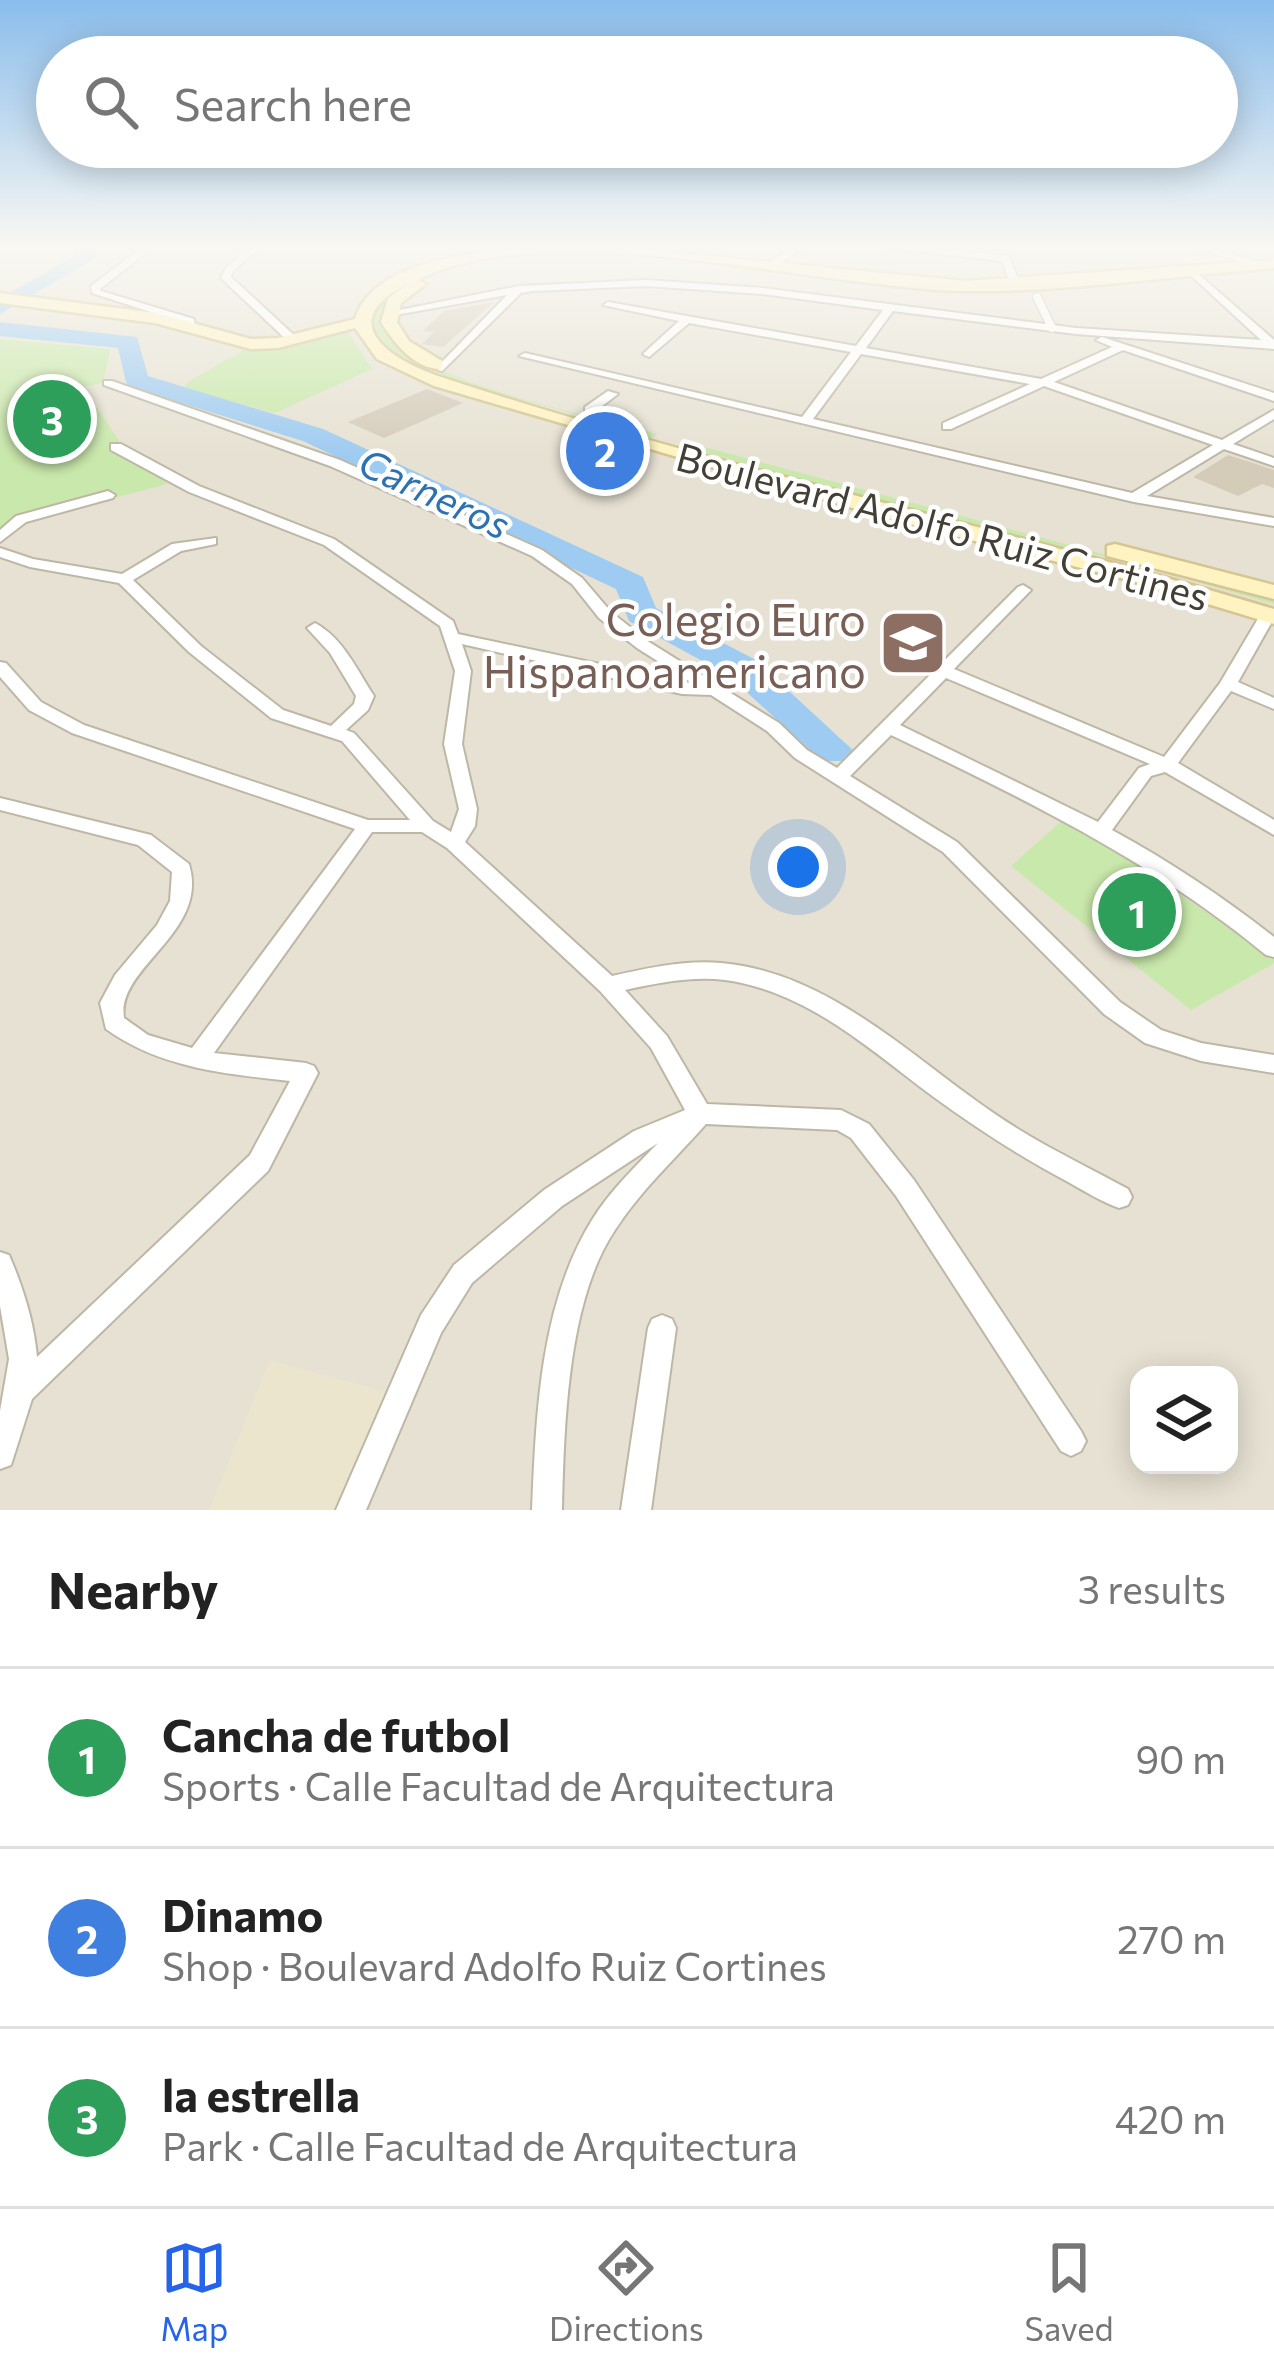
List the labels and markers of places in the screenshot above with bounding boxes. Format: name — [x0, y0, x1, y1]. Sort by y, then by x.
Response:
pin: 3 — [13, 374, 91, 464]
pin: 2 — [566, 406, 644, 496]
place label: Colegio Euro Hispanoamericano — [483, 590, 866, 697]
school or university icon: Colegio Euro Hispanoamericano — [878, 608, 948, 678]
pin: 1 — [1098, 867, 1176, 957]

